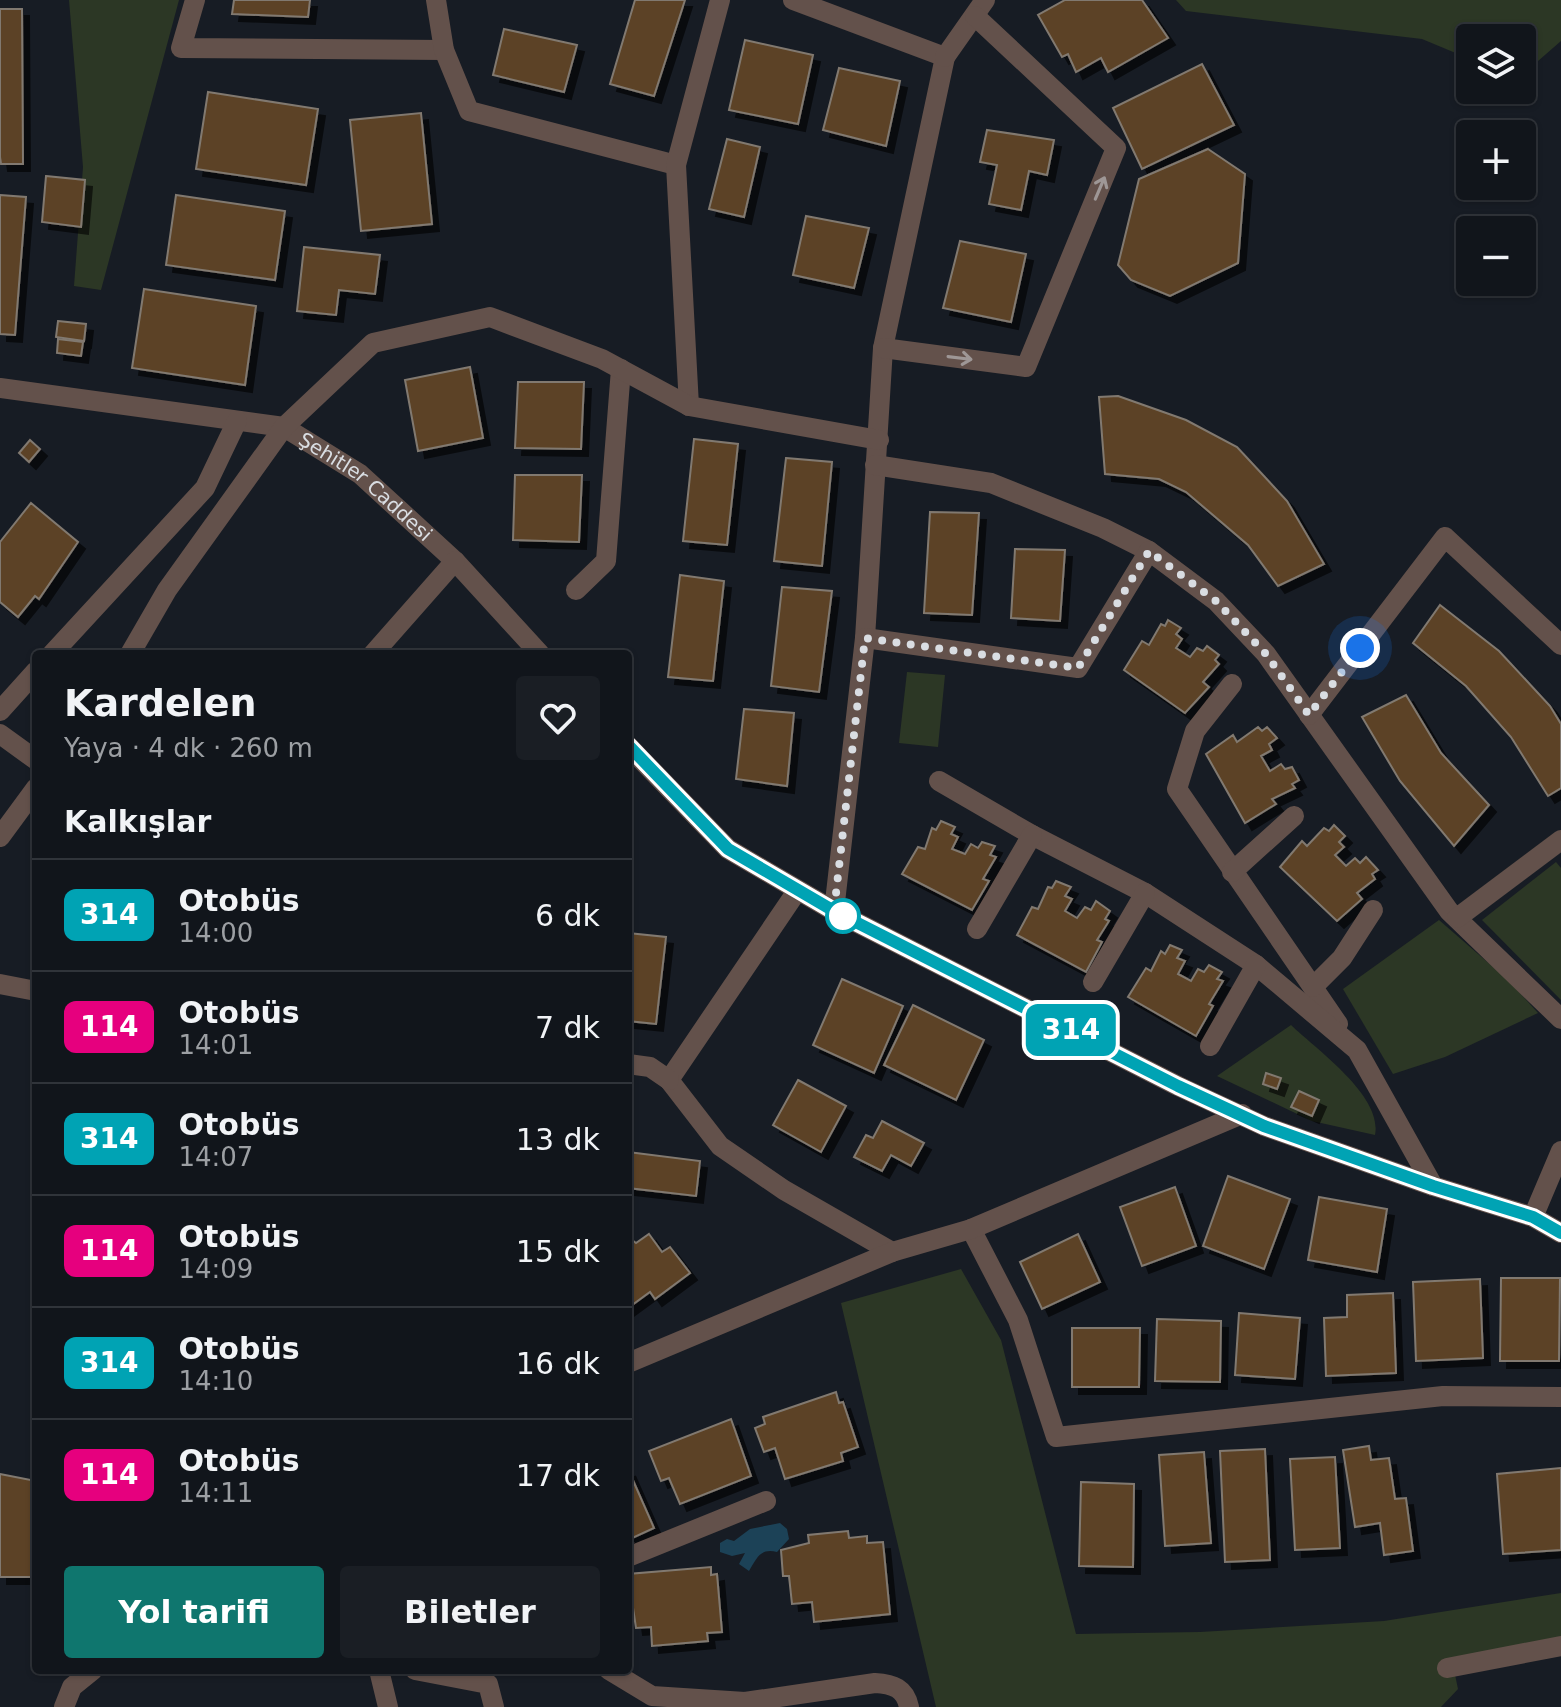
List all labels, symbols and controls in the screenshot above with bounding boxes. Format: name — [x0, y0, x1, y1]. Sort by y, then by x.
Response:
map controls — [1456, 24, 1536, 296]
button: layers — [1456, 24, 1536, 104]
button: + — [1456, 120, 1536, 200]
one-way arrow — [1094, 176, 1108, 201]
button: − — [1456, 216, 1536, 296]
one-way arrow — [947, 351, 972, 366]
street label: Şehitler Caddesi — [294, 427, 437, 546]
your location — [1340, 628, 1380, 668]
button: heart — [516, 676, 600, 760]
text: Kardelen — [64, 681, 257, 725]
text: Yaya · 4 dk · 260 m — [64, 733, 313, 763]
text: Kalkışlar — [64, 804, 211, 839]
text: Otobüs — [178, 883, 300, 918]
text: 314 — [80, 898, 138, 931]
text: 6 dk — [535, 898, 600, 933]
unlabelled marker — [826, 899, 860, 933]
text: 14:00 — [178, 918, 253, 948]
text: Otobüs — [178, 995, 300, 1030]
line badge: 314 — [1025, 1004, 1117, 1056]
text: 114 — [80, 1010, 138, 1043]
text: 7 dk — [535, 1010, 600, 1045]
text: 314 — [1042, 1013, 1100, 1046]
text: 14:01 — [178, 1030, 253, 1060]
text: Otobüs — [178, 1107, 300, 1142]
text: 314 — [80, 1122, 138, 1155]
text: 13 dk — [516, 1122, 600, 1157]
text: 14:07 — [178, 1142, 253, 1172]
text: Otobüs — [178, 1219, 300, 1254]
text: 114 — [80, 1234, 138, 1267]
text: 15 dk — [516, 1234, 600, 1269]
text: 14:09 — [178, 1254, 253, 1284]
text: Otobüs — [178, 1331, 300, 1366]
text: 314 — [80, 1346, 138, 1379]
text: 16 dk — [516, 1346, 600, 1381]
text: 14:10 — [178, 1366, 253, 1396]
text: Otobüs — [178, 1443, 300, 1478]
text: 114 — [80, 1458, 138, 1491]
text: 17 dk — [516, 1458, 600, 1493]
text: 14:11 — [178, 1478, 253, 1508]
button: Yol tarifi — [64, 1566, 324, 1658]
button: Biletler — [340, 1566, 600, 1658]

